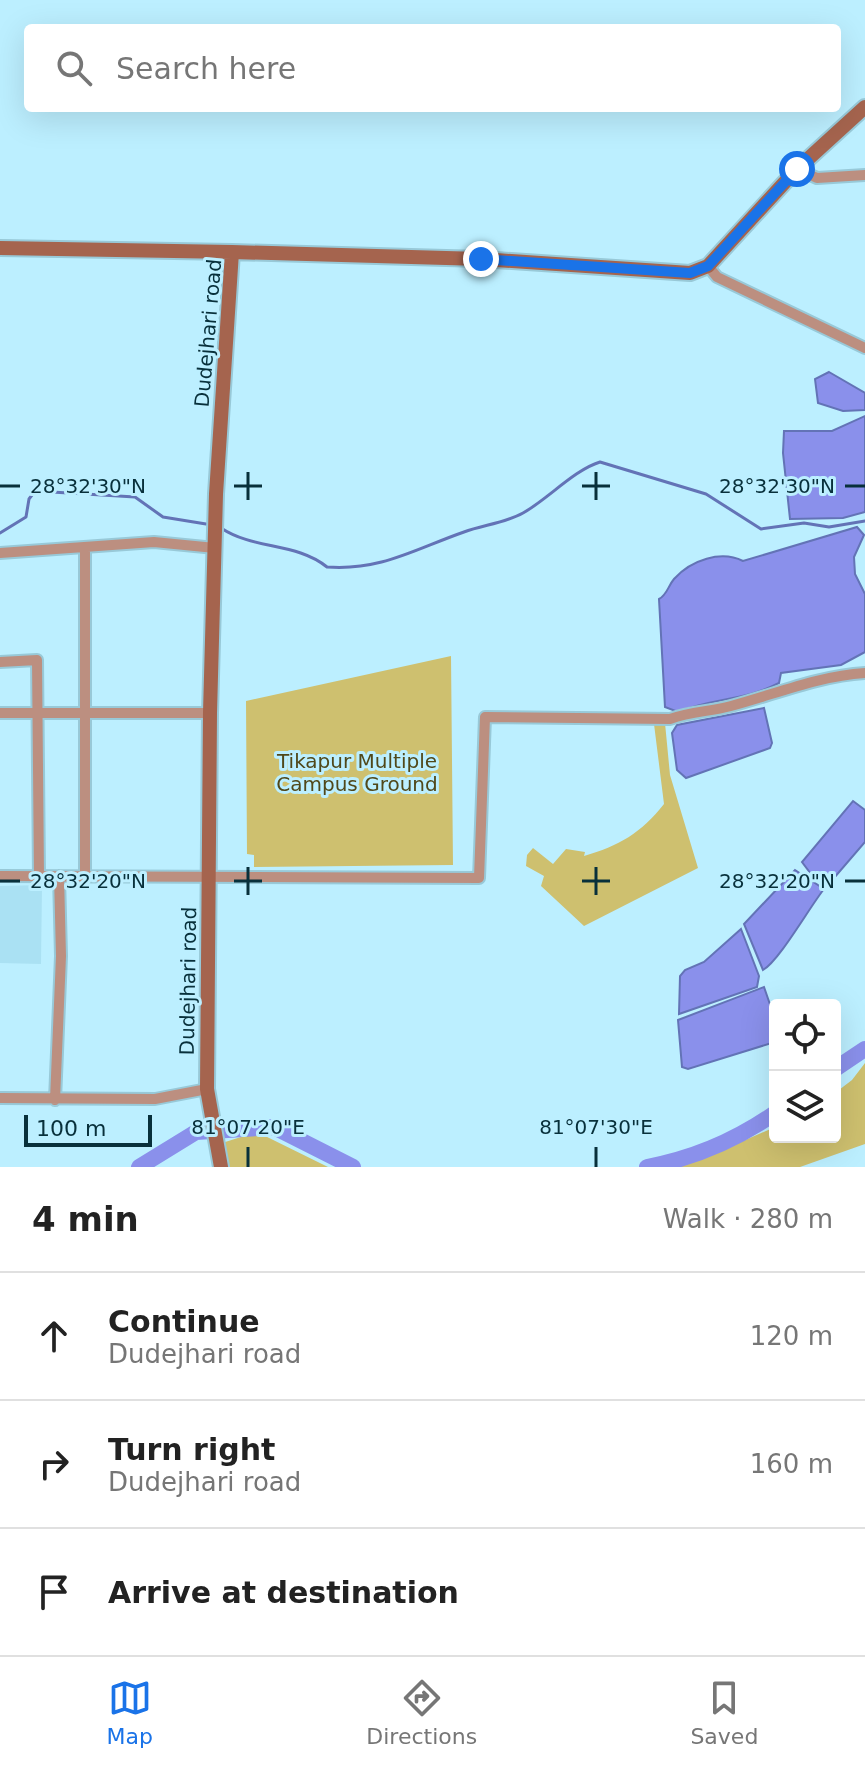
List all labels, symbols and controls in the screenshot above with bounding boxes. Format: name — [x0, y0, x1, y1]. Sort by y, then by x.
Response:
search box — [24, 24, 841, 112]
icon: search — [52, 46, 96, 90]
text: Search here — [116, 51, 296, 86]
route start — [779, 151, 815, 187]
route end — [463, 241, 499, 277]
street label: Dudejhari road — [190, 258, 226, 408]
text: 28°32'30"N — [30, 474, 146, 498]
text: 28°32'30"N — [719, 474, 835, 498]
park label: Tikapur Multiple Campus Ground — [276, 749, 438, 796]
text: 28°32'20"N — [30, 869, 146, 893]
text: 28°32'20"N — [719, 869, 835, 893]
street label: Dudejhari road — [175, 906, 201, 1056]
map controls — [769, 999, 841, 1143]
button: locate — [769, 999, 841, 1071]
button: layers — [769, 1071, 841, 1143]
scale bar — [24, 1111, 152, 1147]
text: 81°07'20"E — [191, 1115, 305, 1139]
text: 81°07'30"E — [539, 1115, 653, 1139]
text: 100 m — [36, 1116, 106, 1141]
text: 4 min — [32, 1199, 139, 1239]
text: Walk · 280 m — [663, 1204, 833, 1234]
text: Continue — [108, 1304, 260, 1339]
icon: ahead — [32, 1314, 76, 1358]
text: 120 m — [750, 1321, 833, 1351]
text: Dudejhari road — [108, 1339, 301, 1369]
text: Turn right — [108, 1432, 275, 1467]
icon: right — [32, 1442, 76, 1486]
text: 160 m — [750, 1449, 833, 1479]
text: Dudejhari road — [108, 1467, 301, 1497]
icon: arrive — [32, 1570, 76, 1614]
text: Arrive at destination — [108, 1575, 459, 1610]
tab: Map — [107, 1676, 153, 1749]
tab: Directions — [366, 1676, 477, 1749]
tab: Saved — [690, 1676, 758, 1749]

